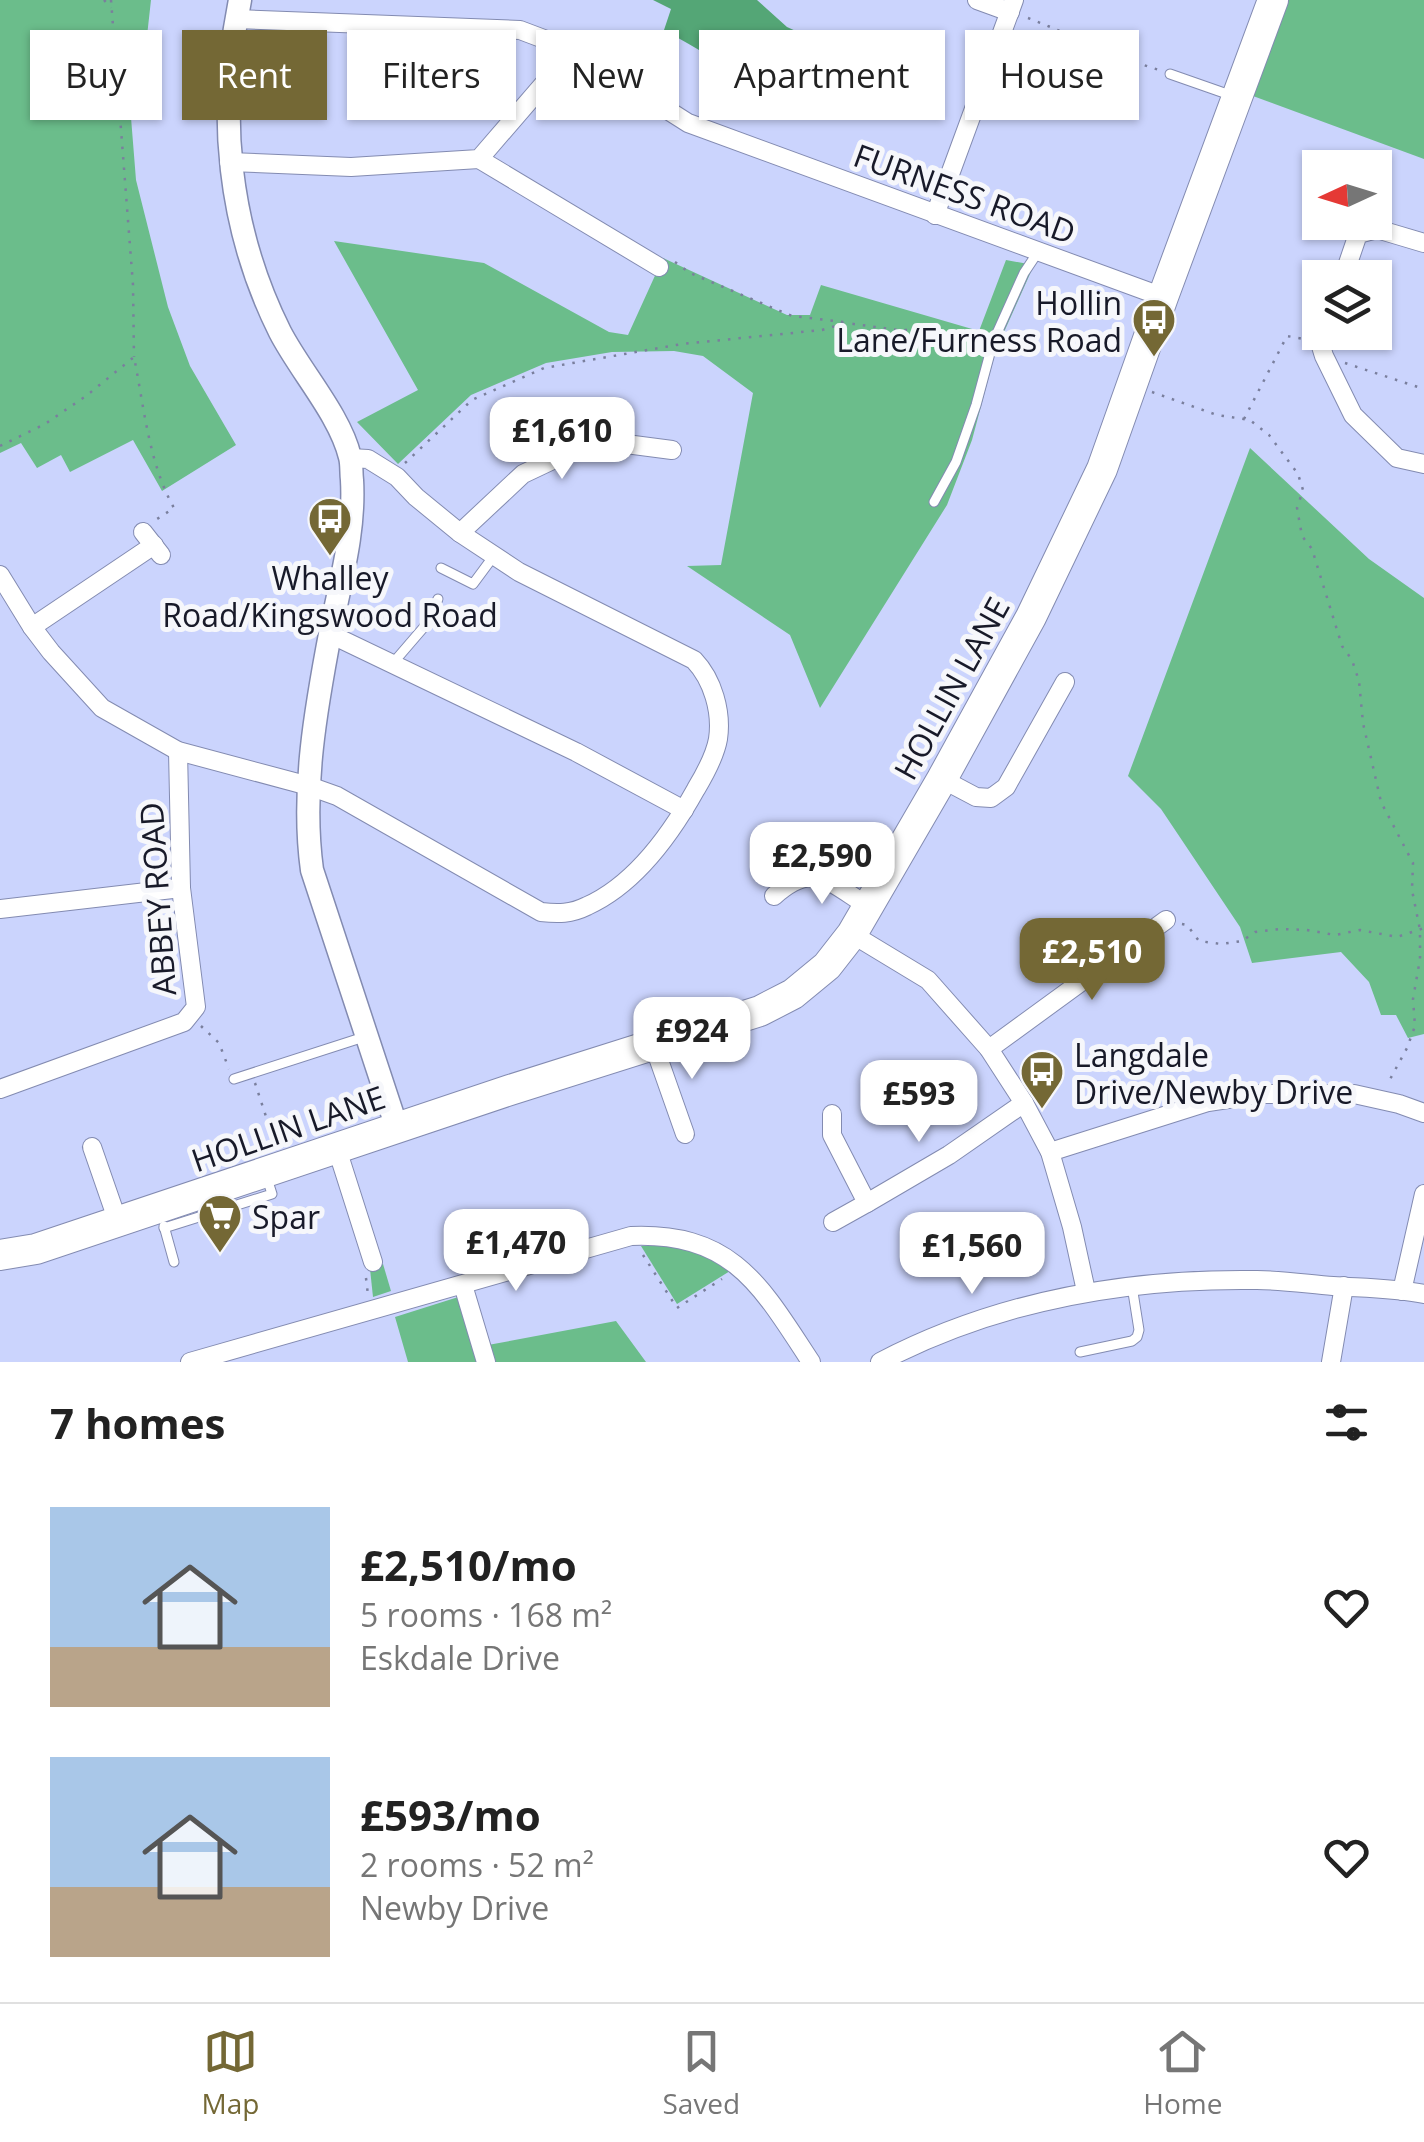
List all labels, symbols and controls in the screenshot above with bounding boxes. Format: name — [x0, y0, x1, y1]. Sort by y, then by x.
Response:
chip: Buy — [30, 30, 162, 120]
chip: Rent — [182, 30, 327, 120]
chip: Filters — [347, 30, 516, 120]
chip: New — [536, 30, 679, 120]
chip: Apartment — [699, 30, 945, 120]
chip: House — [965, 30, 1139, 120]
street label: FURNESS ROAD — [848, 133, 1082, 253]
north arrow — [1302, 150, 1392, 240]
map controls — [1302, 150, 1392, 350]
button: layers — [1302, 260, 1392, 350]
place label: Hollin Lane/Furness Road — [836, 281, 1122, 361]
bus stop icon: Hollin Lane/Furness Road — [1131, 297, 1177, 358]
pin: £1,610 — [481, 397, 643, 482]
text: £1,610 — [512, 408, 612, 451]
bus stop icon: Whalley Road/Kingswood Road — [307, 496, 353, 557]
place label: Whalley Road/Kingswood Road — [162, 556, 498, 636]
street label: HOLLIN LANE — [883, 589, 1019, 787]
street label: ABBEY ROAD — [129, 801, 185, 997]
pin: £2,590 — [741, 822, 903, 907]
text: £2,590 — [772, 833, 872, 876]
pin: £2,510 — [1011, 918, 1173, 1003]
text: £2,510 — [1042, 929, 1142, 972]
pin: £924 — [633, 997, 751, 1082]
text: £924 — [655, 1008, 729, 1051]
place label: Langdale Drive/Newby Drive — [1074, 1033, 1353, 1113]
bus stop icon: Langdale Drive/Newby Drive — [1019, 1049, 1065, 1110]
pin: £593 — [860, 1060, 978, 1145]
text: £593 — [882, 1071, 956, 1114]
street label: HOLLIN LANE — [185, 1075, 391, 1181]
supermarket icon: Spar — [197, 1193, 243, 1254]
place label: Spar — [252, 1195, 320, 1238]
pin: £1,470 — [435, 1209, 597, 1294]
pin: £1,560 — [891, 1212, 1053, 1297]
text: £1,470 — [466, 1220, 566, 1263]
text: £1,560 — [922, 1223, 1022, 1266]
text: 7 homes — [50, 1394, 225, 1451]
icon: filters — [1319, 1395, 1374, 1450]
text: £2,510/mo — [360, 1536, 577, 1593]
icon: home — [130, 1547, 250, 1667]
icon: heart — [1319, 1580, 1374, 1635]
text: 5 rooms · 168 m² — [360, 1593, 612, 1636]
text: Eskdale Drive — [360, 1636, 560, 1679]
text: £593/mo — [360, 1786, 541, 1843]
icon: home — [130, 1797, 250, 1917]
icon: heart — [1319, 1830, 1374, 1885]
text: 2 rooms · 52 m² — [360, 1843, 594, 1886]
text: Newby Drive — [360, 1886, 549, 1929]
tab: Map — [202, 2024, 259, 2122]
tab: Saved — [662, 2024, 740, 2122]
tab: Home — [1143, 2024, 1222, 2122]

